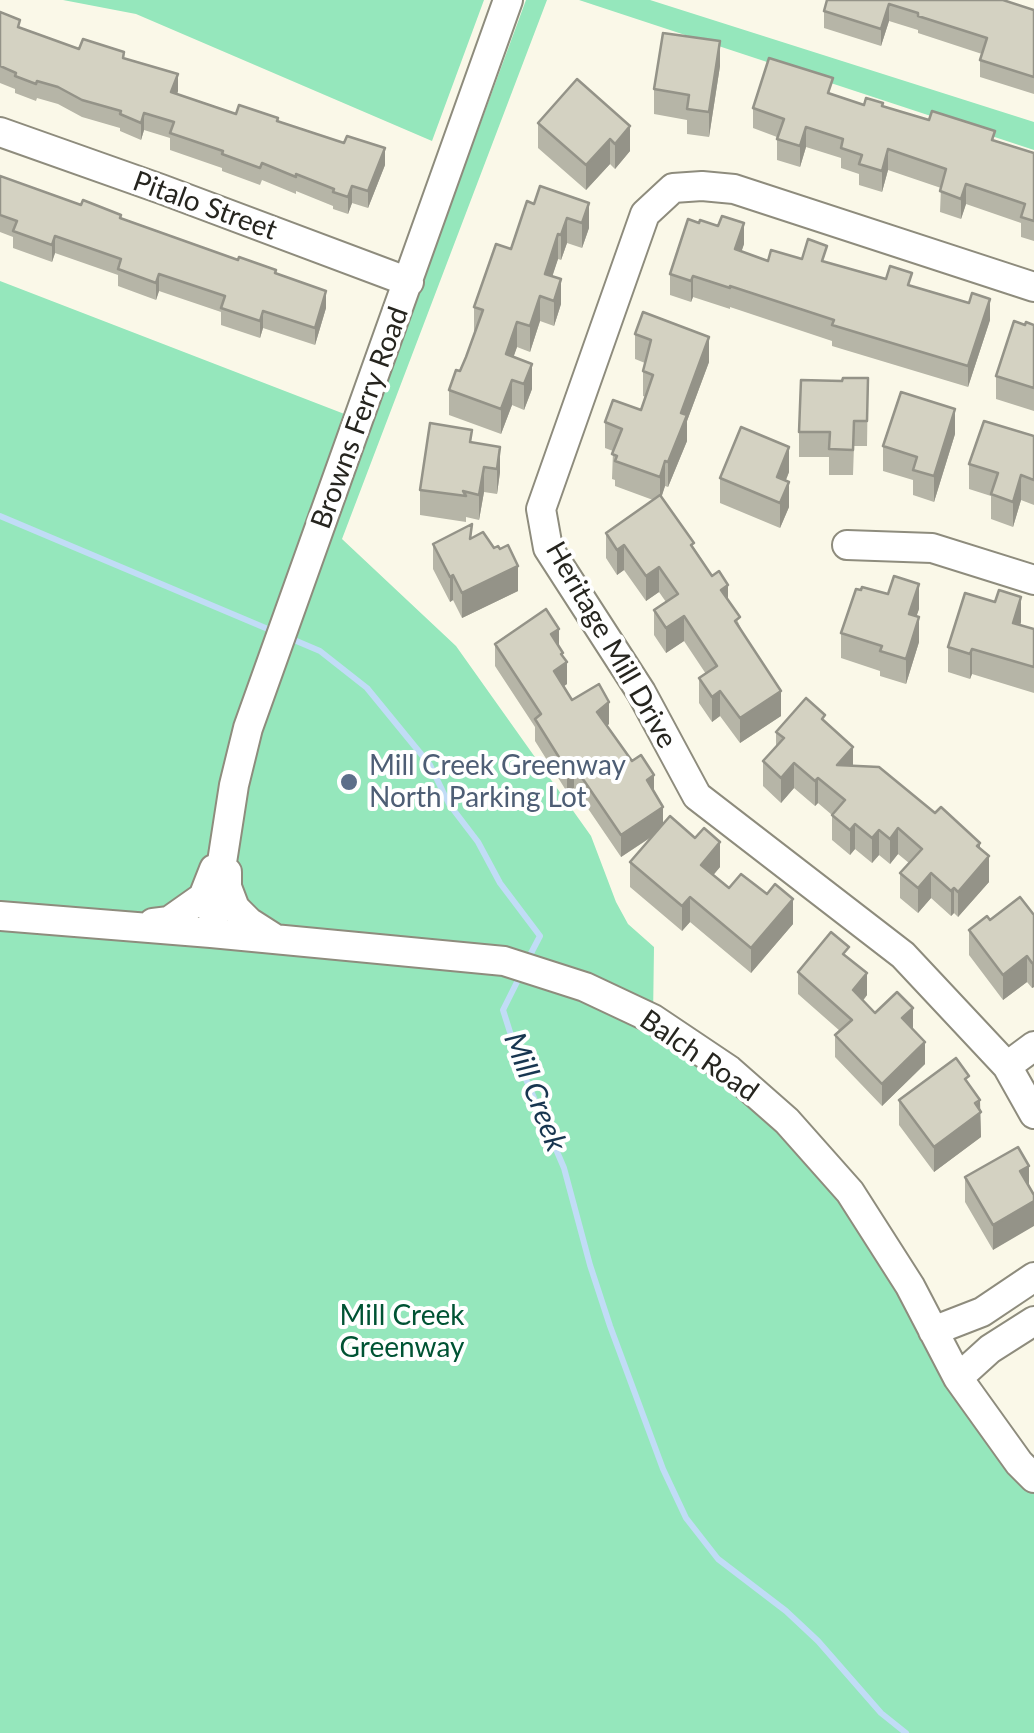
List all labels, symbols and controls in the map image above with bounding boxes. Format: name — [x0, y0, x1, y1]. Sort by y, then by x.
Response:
street label: Pitalo Street — [128, 164, 282, 248]
street label: Browns Ferry Road — [304, 303, 416, 533]
street label: Heritage Mill Drive — [538, 536, 684, 754]
place label: Mill Creek Greenway North Parking Lot — [369, 749, 626, 815]
marker: Mill Creek Greenway North Parking Lot — [338, 771, 360, 793]
street label: Balch Road — [633, 1003, 765, 1109]
water label: Mill Creek — [496, 1028, 574, 1156]
park label: Mill Creek Greenway — [340, 1299, 464, 1365]

